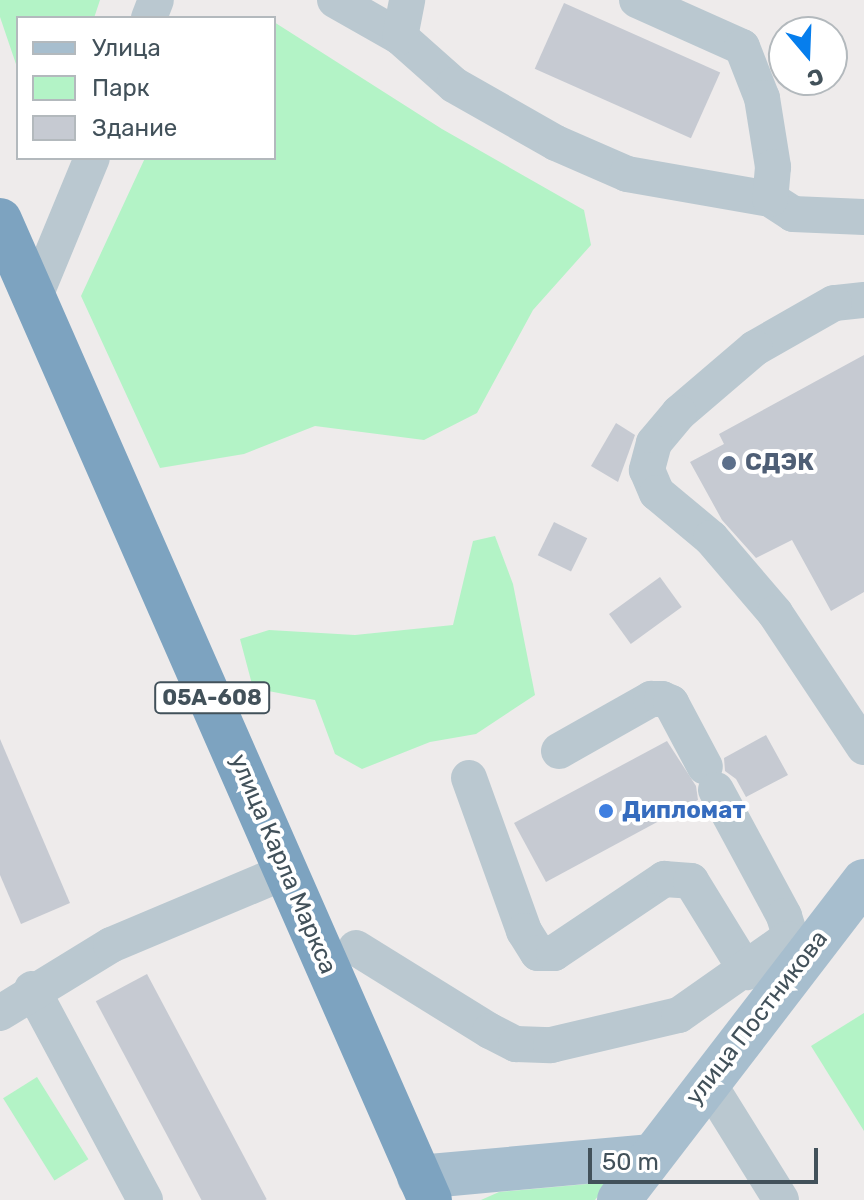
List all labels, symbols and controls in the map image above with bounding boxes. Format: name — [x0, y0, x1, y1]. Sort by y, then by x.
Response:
legend — [16, 16, 276, 160]
north arrow — [768, 16, 848, 96]
text: Улица — [92, 34, 161, 62]
text: С — [804, 62, 827, 93]
text: Парк — [92, 74, 150, 102]
text: Здание — [92, 114, 177, 142]
place label: СДЭК — [745, 449, 814, 477]
marker: СДЭК — [720, 454, 738, 472]
road number: 05А-608 — [154, 680, 270, 716]
street label: улица Карла Маркса — [224, 750, 342, 978]
place label: Дипломат — [622, 797, 746, 825]
marker: Дипломат — [597, 802, 615, 820]
street label: улица Постникова — [680, 925, 834, 1111]
scale bar — [592, 1132, 822, 1182]
text: 50 m — [602, 1148, 659, 1176]

